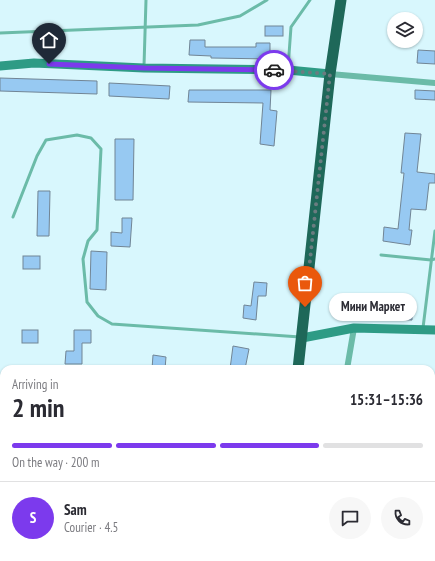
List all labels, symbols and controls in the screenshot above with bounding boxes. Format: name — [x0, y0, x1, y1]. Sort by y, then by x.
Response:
map controls — [387, 12, 423, 48]
button: layers — [387, 12, 423, 48]
pin — [32, 23, 66, 64]
icon: home — [38, 29, 60, 51]
courier — [254, 50, 294, 90]
icon: car — [263, 59, 285, 81]
pin — [288, 266, 322, 307]
icon: bag — [294, 272, 316, 294]
callout: Мини Маркет — [329, 293, 417, 321]
text: Мини Маркет — [341, 298, 405, 315]
text: Arriving in — [12, 376, 59, 393]
text: 15:31–15:36 — [350, 390, 423, 409]
text: 2 min — [12, 391, 65, 424]
text: On the way · 200 m — [12, 454, 99, 471]
button: chat — [329, 497, 371, 539]
button: phone — [381, 497, 423, 539]
text: Sam — [64, 500, 87, 519]
text: S — [30, 508, 36, 527]
text: Courier · 4.5 — [64, 519, 118, 536]

